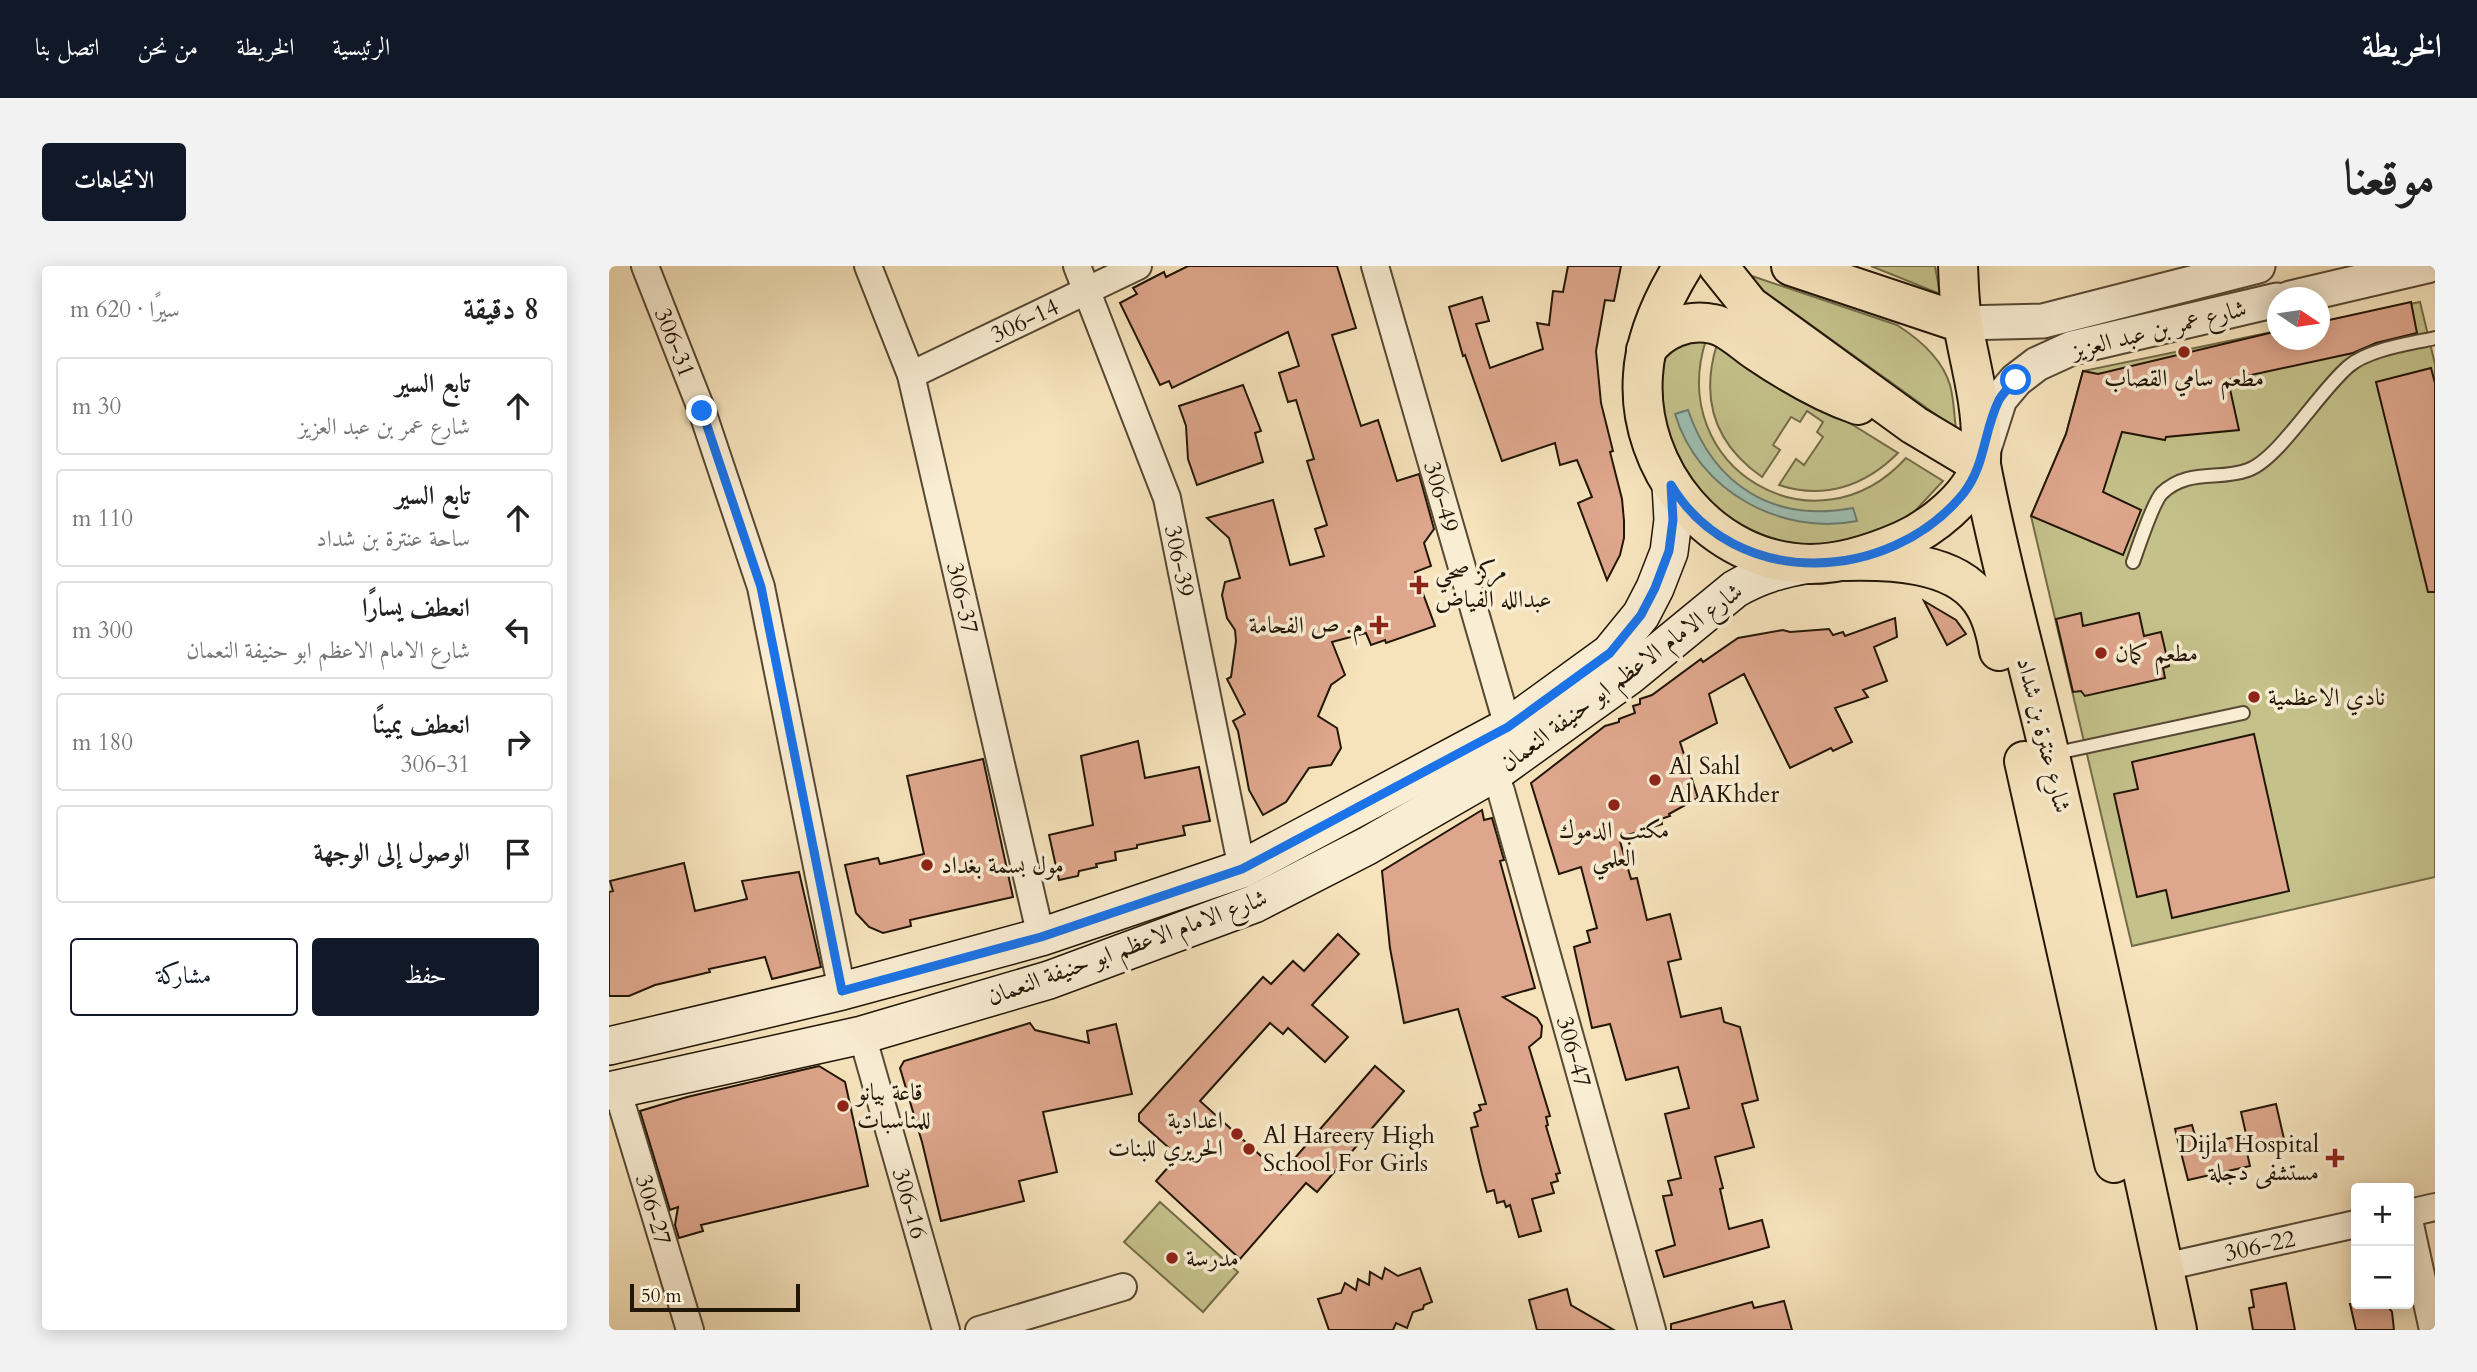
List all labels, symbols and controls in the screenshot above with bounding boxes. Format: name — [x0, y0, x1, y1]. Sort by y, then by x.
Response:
text: الخريطة — [2362, 24, 2442, 69]
text: اتصل بنا — [35, 31, 99, 64]
text: من نحن — [137, 31, 198, 64]
text: الخريطة — [236, 31, 295, 64]
text: الرئيسية — [333, 31, 390, 64]
button: الاتجاهات — [42, 143, 186, 221]
text: موقعنا — [2343, 145, 2435, 212]
north arrow — [2267, 287, 2330, 350]
text: 8 دقيقة — [463, 289, 539, 330]
street label: 306-14 — [985, 290, 1064, 351]
street label: شارع عمر بن عبد العزيز — [2065, 292, 2251, 371]
text: سيرًا · 620 m — [70, 294, 180, 325]
street label: 306-31 — [646, 303, 703, 382]
marker: مطعم سامي القصاب — [2176, 344, 2192, 360]
place label: مطعم سامي القصاب — [2104, 362, 2264, 400]
route start — [2000, 364, 2031, 395]
text: تابع السير — [395, 366, 470, 401]
icon: ahead — [499, 387, 537, 425]
text: 30 m — [72, 391, 121, 422]
route end — [686, 395, 717, 426]
text: شارع عمر بن عبد العزيز — [298, 411, 470, 442]
street label: 306-49 — [1415, 457, 1467, 536]
text: تابع السير — [395, 478, 470, 513]
icon: ahead — [499, 499, 537, 537]
text: 110 m — [72, 503, 133, 534]
street label: 306-39 — [1156, 522, 1203, 600]
text: ساحة عنترة بن شداد — [316, 523, 470, 554]
place label: مركز صحي عبدالله الفياض — [1435, 555, 1552, 616]
street label: 306-37 — [938, 559, 986, 637]
marker: مركز صحي عبدالله الفياض — [1409, 575, 1429, 595]
street label: شارع الامام الاعظم ابو حنيفة النعمان — [1493, 575, 1752, 784]
text: انعطف يسارًا — [362, 590, 470, 625]
place label: م. ص الفحامة — [1249, 609, 1363, 646]
icon: left — [499, 611, 537, 649]
text: 300 m — [72, 615, 133, 646]
marker: م. ص الفحامة — [1369, 615, 1389, 635]
text: شارع الامام الاعظم ابو حنيفة النعمان — [186, 635, 470, 666]
place label: مطعم كمان — [2115, 637, 2198, 675]
marker: مطعم كمان — [2093, 645, 2109, 661]
street label: شارع عنترة بن شداد — [2005, 654, 2079, 817]
place label: نادي الاعظمية — [2268, 681, 2385, 716]
marker: نادي الاعظمية — [2246, 689, 2262, 705]
text: انعطف يمينًا — [372, 707, 470, 742]
icon: right — [499, 723, 537, 761]
text: 180 m — [72, 727, 133, 758]
text: 306-31 — [401, 749, 470, 780]
place label: Al Sahl Al AKhder — [1669, 750, 1779, 811]
marker: Al Sahl Al AKhder — [1647, 772, 1663, 788]
marker: مكتب الدموك العلمي — [1606, 797, 1622, 813]
place label: مكتب الدموك العلمي — [1559, 814, 1669, 881]
text: الوصول إلى الوجهة — [314, 835, 470, 870]
icon: arrive — [499, 835, 537, 873]
place label: مول بسمة بغداد — [941, 849, 1064, 882]
marker: مول بسمة بغداد — [919, 857, 935, 873]
street label: شارع الامام الاعظم ابو حنيفة النعمان — [982, 881, 1274, 1018]
button: مشاركة — [70, 938, 298, 1016]
button: حفظ — [312, 938, 539, 1016]
street label: 306-47 — [1548, 1013, 1599, 1091]
place label: قاعة بيانو للمناسبات — [855, 1076, 931, 1137]
marker: قاعة بيانو للمناسبات — [835, 1098, 851, 1114]
place label: اعدادية الحريري للبنات — [1108, 1104, 1223, 1167]
place label: Al Hareery High School For Girls — [1263, 1119, 1435, 1180]
marker: اعدادية الحريري للبنات — [1229, 1126, 1245, 1142]
place label: Dijla Hospital مستشفى دجلة — [2178, 1128, 2319, 1189]
marker: Al Hareery High School For Girls — [1241, 1141, 1257, 1157]
marker: Dijla Hospital مستشفى دجلة — [2325, 1148, 2345, 1168]
street label: 306-16 — [884, 1164, 935, 1243]
street label: 306-27 — [627, 1170, 679, 1249]
map controls — [2351, 1183, 2414, 1309]
button: + — [2351, 1183, 2414, 1246]
street label: 306-22 — [2221, 1222, 2299, 1270]
place label: مدرسة — [1186, 1242, 1239, 1275]
button: − — [2351, 1246, 2414, 1309]
marker: مدرسة — [1164, 1250, 1180, 1266]
scale bar — [630, 1281, 800, 1313]
text: 50 m — [641, 1283, 682, 1309]

